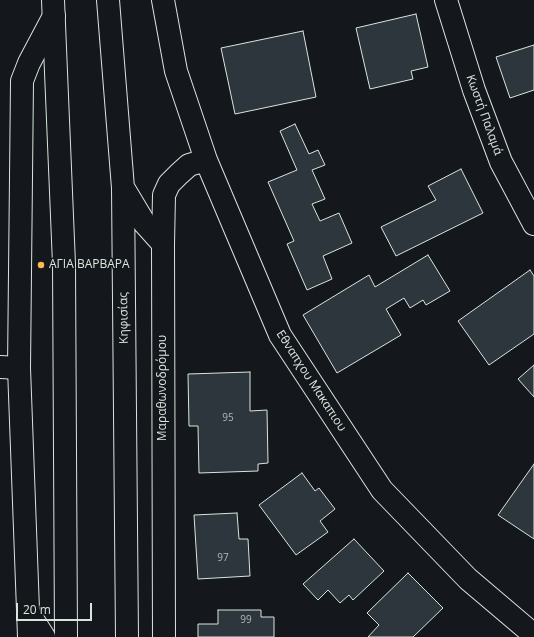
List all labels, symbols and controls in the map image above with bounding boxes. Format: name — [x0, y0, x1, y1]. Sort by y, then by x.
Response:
street label: Κωστή Παλαμά — [463, 73, 505, 157]
place label: ΑΓΙΑ ΒΑΡΒΑΡΑ — [49, 258, 130, 272]
marker: ΑΓΙΑ ΒΑΡΒΑΡΑ — [36, 260, 46, 270]
street label: Κηφισίας — [116, 292, 132, 344]
street label: Εθναπχου Μακαπιου — [273, 328, 349, 434]
street label: Μαραθωνοδρόμου — [156, 335, 170, 441]
house number: 95 — [222, 412, 234, 424]
house number: 97 — [217, 552, 229, 564]
scale bar — [18, 595, 94, 621]
text: 20 m — [23, 601, 51, 618]
house number: 99 — [240, 614, 252, 626]

